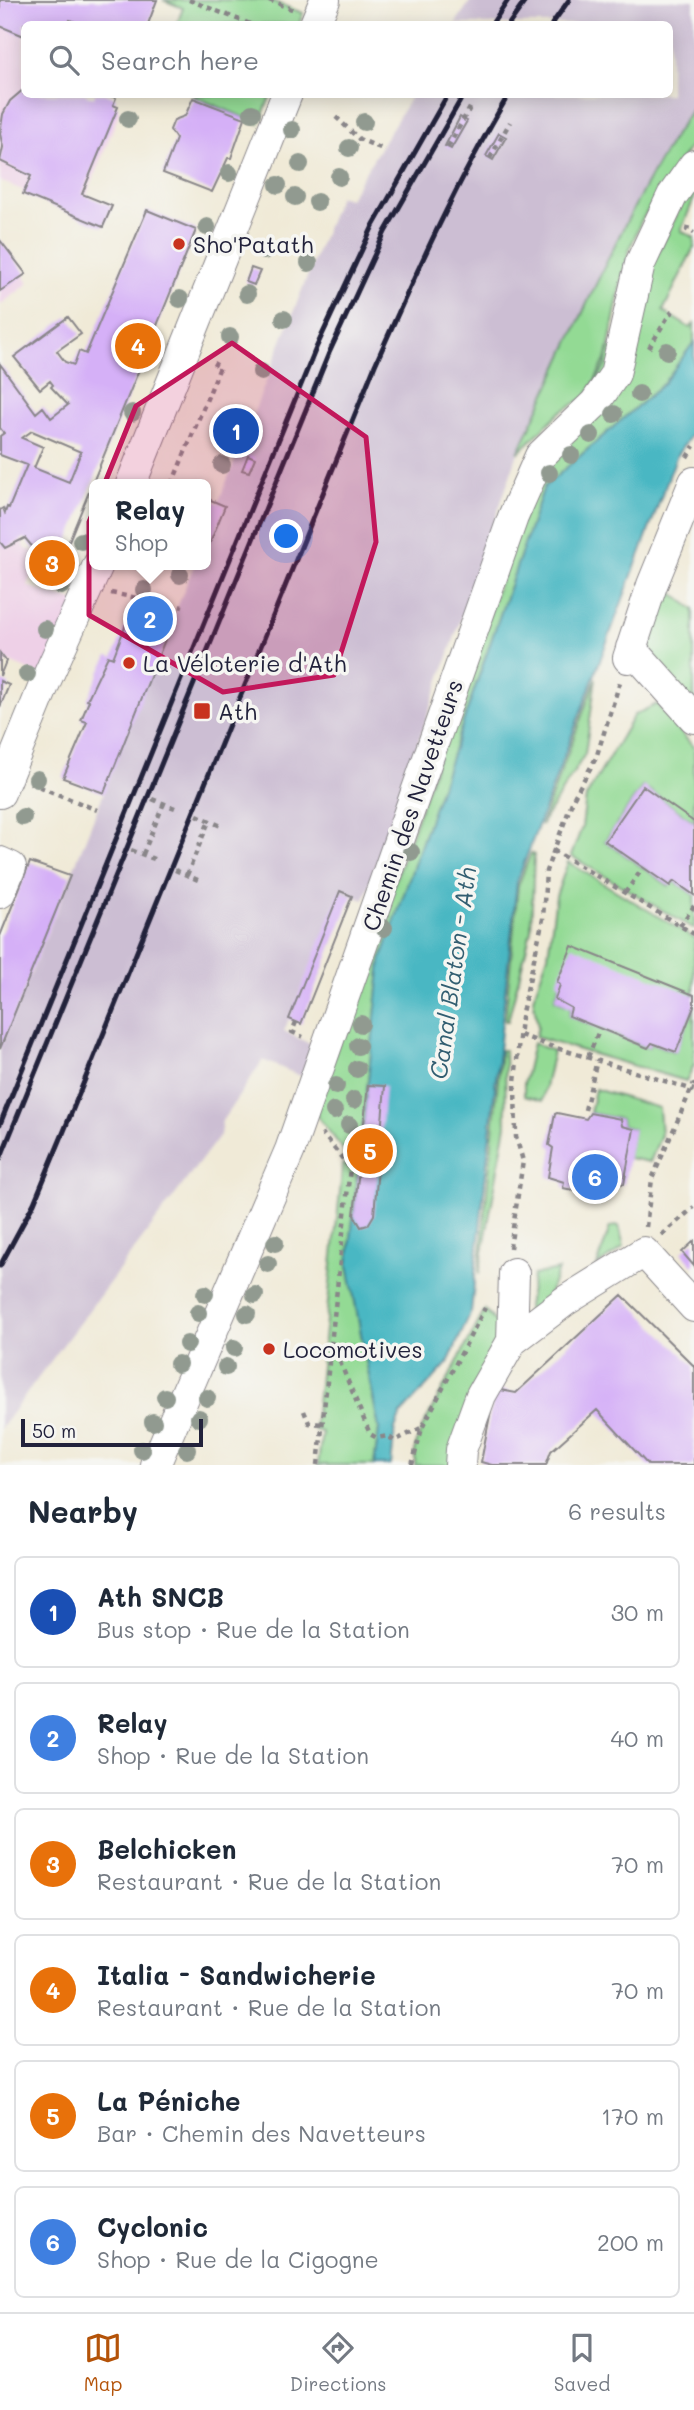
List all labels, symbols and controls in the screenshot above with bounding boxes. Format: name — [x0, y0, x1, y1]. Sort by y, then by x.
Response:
search box — [21, 21, 673, 98]
icon: search — [45, 41, 83, 79]
text: Search here — [101, 43, 259, 77]
place label: Sho'Patath — [193, 229, 314, 259]
marker: Sho'Patath — [171, 236, 187, 252]
pin: 4 — [115, 320, 161, 372]
pin: 1 — [213, 405, 259, 457]
popup — [89, 479, 211, 570]
text: Relay — [115, 493, 185, 527]
your location — [269, 519, 303, 553]
text: Shop — [115, 527, 168, 557]
pin: 3 — [29, 537, 75, 589]
pin: 2 — [127, 593, 173, 645]
place label: La Véloterie d'Ath — [143, 648, 347, 678]
marker: La Véloterie d'Ath — [121, 655, 137, 671]
street label: Chemin des Navetteurs — [355, 675, 469, 935]
place label: Ath — [218, 696, 257, 726]
marker: Ath — [192, 701, 212, 721]
water label: Canal Blaton - Ath — [422, 865, 482, 1081]
pin: 5 — [347, 1125, 393, 1177]
pin: 6 — [572, 1151, 618, 1203]
place label: Locomotives — [283, 1334, 423, 1364]
marker: Locomotives — [261, 1341, 277, 1357]
scale bar — [21, 1416, 203, 1448]
text: 50 m — [32, 1418, 76, 1443]
text: Nearby — [28, 1491, 138, 1531]
text: 6 results — [568, 1496, 666, 1526]
text: Ath SNCB — [97, 1580, 224, 1614]
text: 1 — [48, 1597, 58, 1627]
text: 30 m — [611, 1597, 664, 1627]
text: Bus stop · Rue de la Station — [97, 1614, 410, 1644]
text: Relay — [97, 1706, 168, 1740]
text: 2 — [47, 1723, 59, 1753]
text: 40 m — [611, 1723, 664, 1753]
text: Shop · Rue de la Station — [97, 1740, 369, 1770]
text: Belchicken — [97, 1832, 236, 1866]
text: 3 — [46, 1849, 60, 1879]
text: 70 m — [611, 1849, 664, 1879]
text: Restaurant · Rue de la Station — [97, 1866, 441, 1896]
text: Italia - Sandwicherie — [97, 1958, 376, 1992]
text: 4 — [46, 1975, 60, 2005]
text: 70 m — [611, 1975, 664, 2005]
text: Restaurant · Rue de la Station — [97, 1992, 441, 2022]
text: La Péniche — [97, 2084, 241, 2118]
text: 5 — [46, 2101, 60, 2131]
text: 170 m — [601, 2101, 664, 2131]
text: Bar · Chemin des Navetteurs — [97, 2118, 426, 2148]
text: Cyclonic — [97, 2210, 208, 2244]
text: 6 — [46, 2227, 60, 2257]
text: 200 m — [597, 2227, 664, 2257]
text: Shop · Rue de la Cigogne — [97, 2244, 379, 2274]
tab: Map — [84, 2329, 122, 2396]
tab: Directions — [290, 2329, 386, 2396]
tab: Saved — [554, 2329, 610, 2396]

